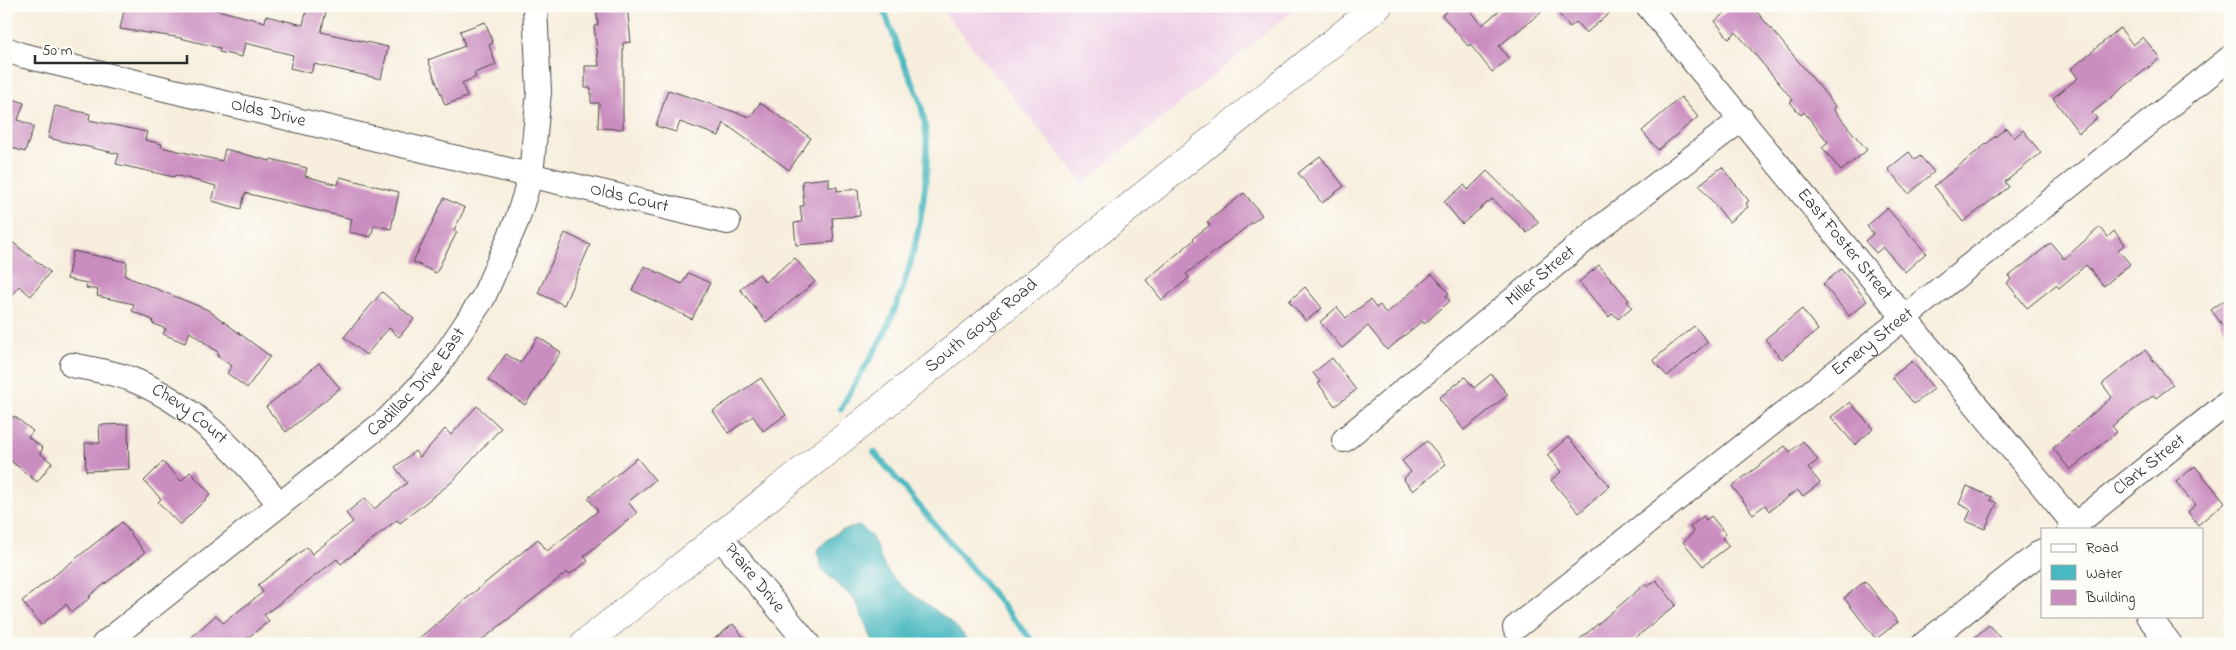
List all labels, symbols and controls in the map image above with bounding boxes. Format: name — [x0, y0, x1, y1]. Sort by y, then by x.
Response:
scale bar — [35, 32, 188, 64]
text: 50 m — [42, 40, 73, 62]
street label: Olds Drive — [228, 92, 309, 135]
street label: Olds Court — [587, 177, 671, 220]
street label: East Foster Street — [1790, 183, 1898, 306]
street label: Miller Street — [1500, 240, 1582, 313]
street label: South Goyer Road — [920, 273, 1044, 380]
street label: Emery Street — [1827, 302, 1920, 383]
street label: Cadillac Drive East — [362, 322, 473, 443]
street label: Chevy Court — [146, 377, 233, 451]
street label: Clark Street — [2108, 428, 2191, 502]
legend — [2041, 528, 2204, 618]
text: Road — [2086, 537, 2119, 559]
street label: Praire Drive — [717, 538, 791, 620]
text: Water — [2086, 563, 2122, 585]
text: Building — [2085, 587, 2135, 610]

